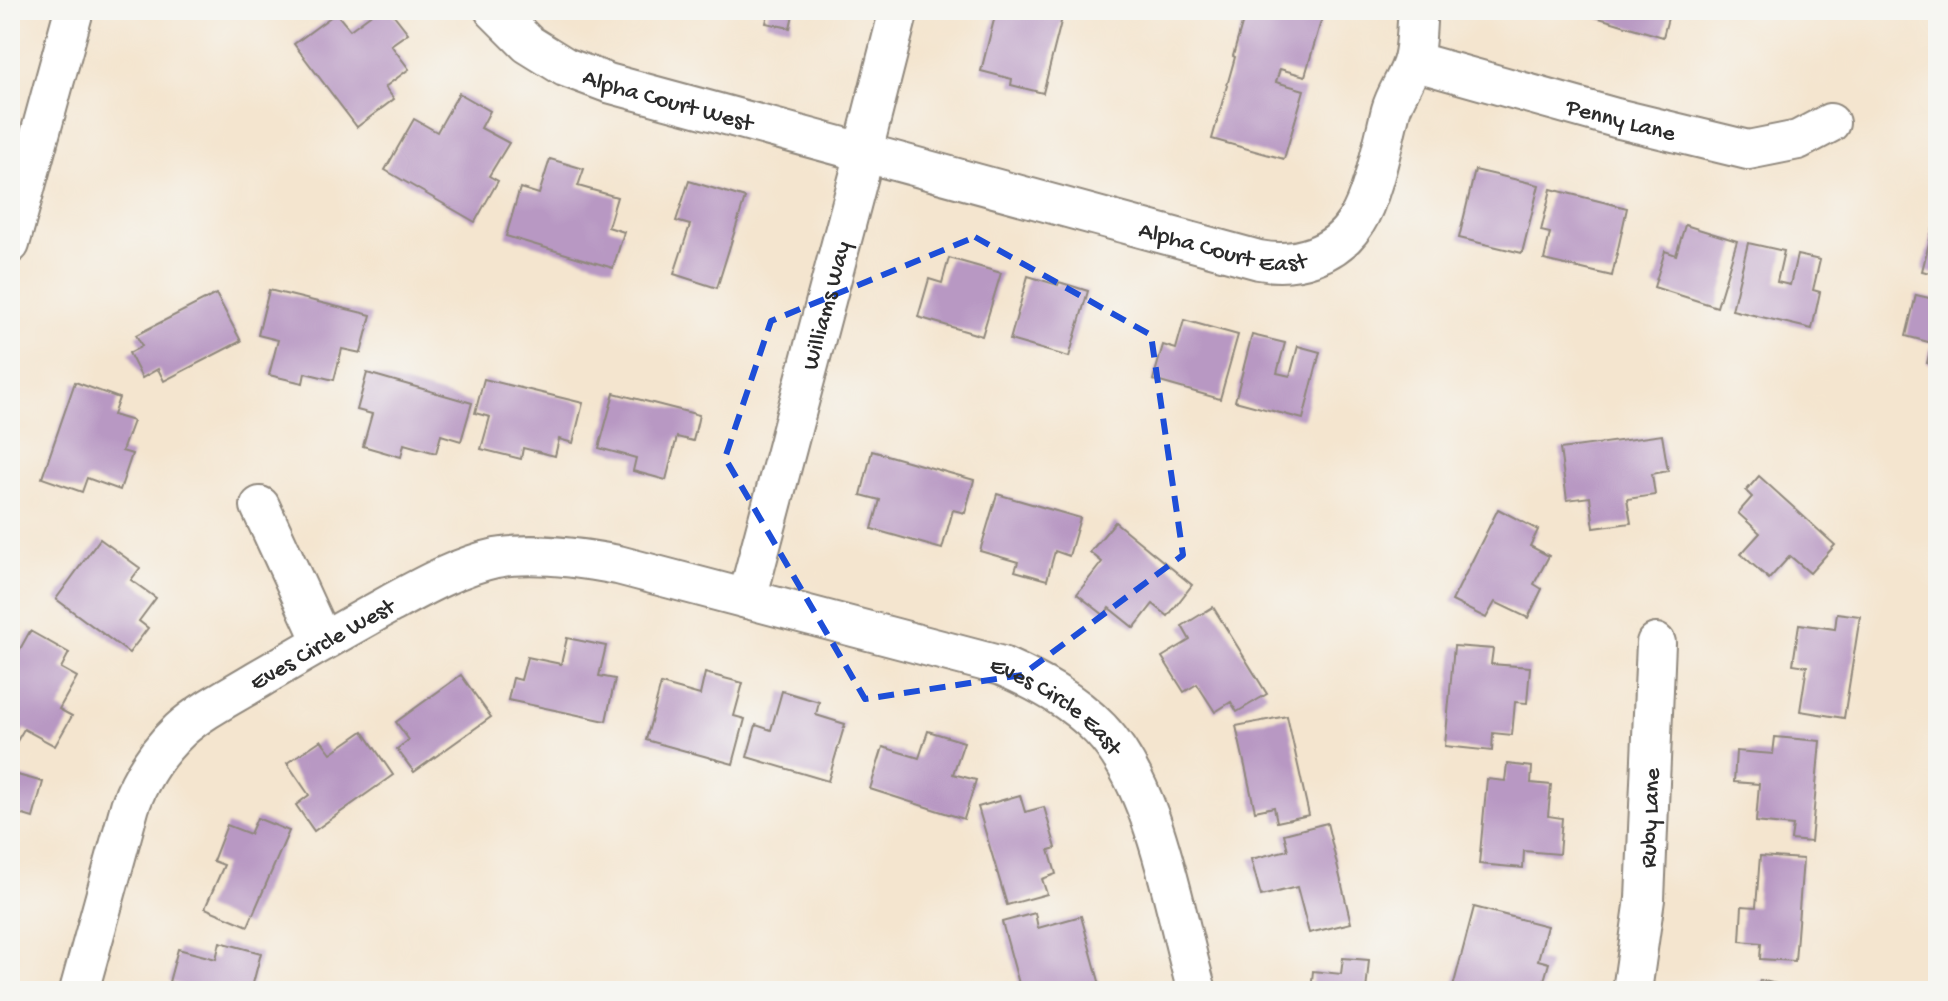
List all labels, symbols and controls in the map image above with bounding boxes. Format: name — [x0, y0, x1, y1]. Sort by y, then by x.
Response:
street label: Alpha Court West — [578, 64, 758, 140]
street label: Penny Lane — [1561, 93, 1679, 150]
street label: Alpha Court East — [1135, 217, 1312, 280]
street label: Williams Way — [797, 238, 859, 373]
street label: Eves Circle West — [246, 592, 403, 699]
street label: Eves Circle East — [986, 652, 1128, 764]
street label: Ruby Lane — [1635, 767, 1669, 869]

